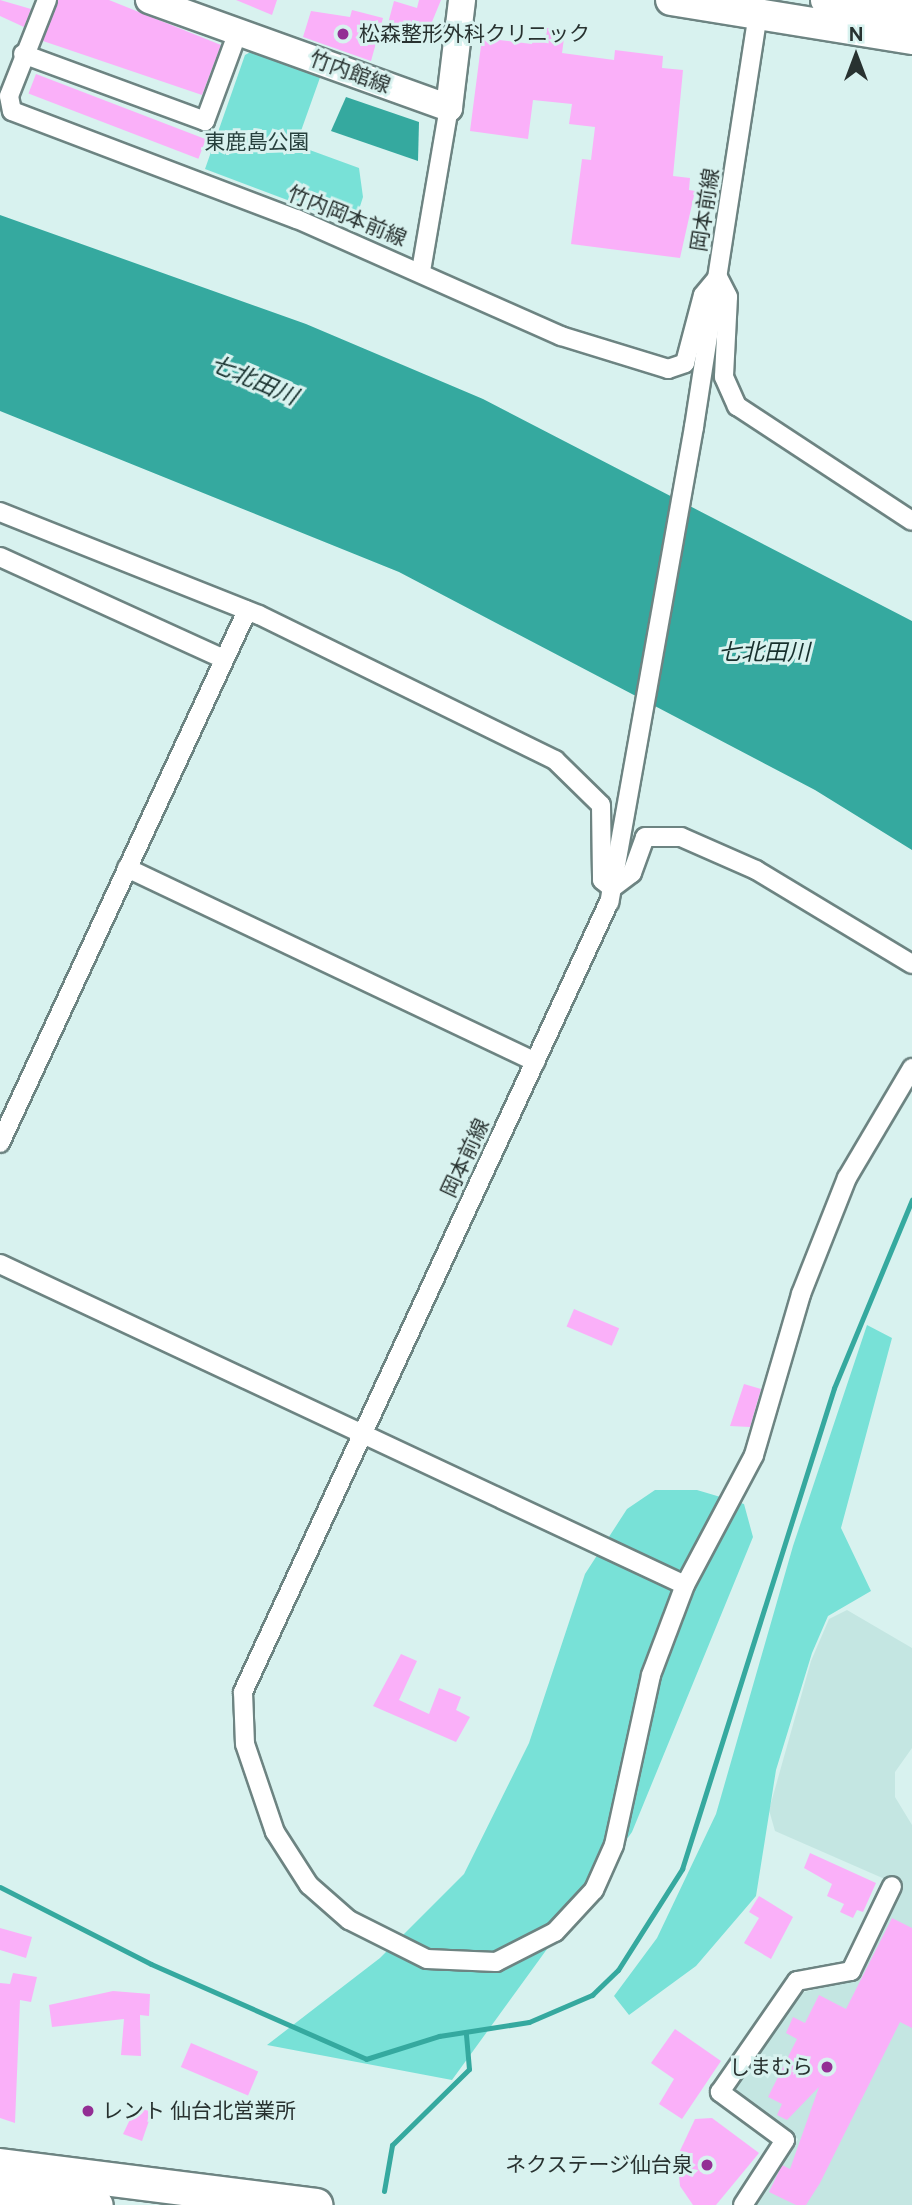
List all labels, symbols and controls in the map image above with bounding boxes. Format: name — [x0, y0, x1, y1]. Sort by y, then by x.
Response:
place label: 松森整形外科クリニック — [359, 21, 590, 47]
north arrow — [821, 21, 891, 91]
text: N — [849, 23, 863, 46]
marker: 松森整形外科クリニック — [333, 24, 353, 44]
street label: 竹内館線 — [306, 46, 394, 98]
park label: 東鹿島公園 — [205, 129, 309, 155]
street label: 岡本前線 — [686, 167, 724, 253]
street label: 竹内岡本前線 — [284, 181, 410, 251]
water label: 七北田川 — [206, 349, 302, 411]
water label: 七北田川 — [718, 638, 810, 666]
street label: 岡本前線 — [436, 1115, 494, 1201]
place label: しまむら — [729, 2054, 813, 2080]
marker: しまむら — [819, 2059, 835, 2075]
place label: レント 仙台北営業所 — [102, 2098, 296, 2124]
marker: レント 仙台北営業所 — [80, 2103, 96, 2119]
place label: ネクステージ仙台泉 — [504, 2152, 693, 2178]
marker: ネクステージ仙台泉 — [699, 2157, 715, 2173]

